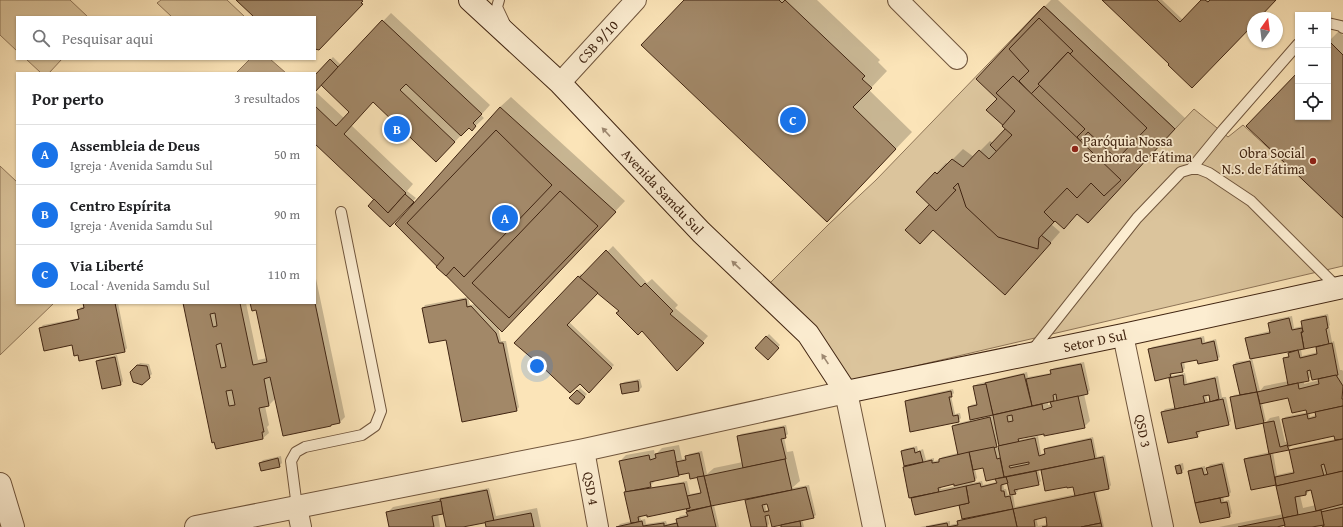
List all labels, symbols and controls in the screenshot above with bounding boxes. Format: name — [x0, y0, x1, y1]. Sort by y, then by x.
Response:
north arrow — [1247, 12, 1283, 48]
map controls — [1295, 12, 1331, 120]
button: + — [1295, 12, 1331, 48]
street label: CSB 9/10 — [573, 15, 623, 68]
search box — [16, 16, 316, 60]
icon: search — [30, 27, 52, 49]
text: Pesquisar aqui — [62, 28, 153, 49]
button: − — [1295, 48, 1331, 84]
button: locate — [1295, 84, 1331, 120]
text: Por perto — [32, 86, 104, 111]
text: 3 resultados — [234, 89, 300, 108]
pin: C — [780, 105, 806, 135]
pin: B — [384, 114, 410, 144]
one-way arrow — [601, 127, 611, 137]
place label: Paróquia Nossa Senhora de Fátima — [1083, 131, 1192, 167]
text: Assembleia de Deus — [70, 135, 200, 156]
place label: Obra Social N.S. de Fátima — [1222, 143, 1305, 179]
street label: Avenida Samdu Sul — [617, 144, 708, 239]
marker: Paróquia Nossa Senhora de Fátima — [1070, 144, 1080, 154]
text: A — [41, 145, 49, 164]
text: 50 m — [274, 145, 300, 164]
text: Igreja · Avenida Samdu Sul — [70, 156, 213, 175]
marker: Obra Social N.S. de Fátima — [1308, 156, 1318, 166]
text: Centro Espírita — [70, 195, 171, 216]
pin: A — [492, 203, 518, 233]
text: B — [41, 205, 49, 224]
text: 90 m — [274, 205, 300, 224]
text: Igreja · Avenida Samdu Sul — [70, 216, 213, 235]
text: Via Liberté — [70, 255, 144, 276]
one-way arrow — [730, 261, 741, 270]
text: C — [41, 265, 49, 284]
text: 110 m — [268, 265, 300, 284]
text: Local · Avenida Samdu Sul — [70, 276, 210, 295]
street label: Setor D Sul — [1062, 324, 1129, 357]
one-way arrow — [821, 354, 829, 364]
your location — [527, 356, 547, 376]
street label: QSD 3 — [1130, 412, 1156, 449]
street label: QSD 4 — [578, 470, 604, 507]

